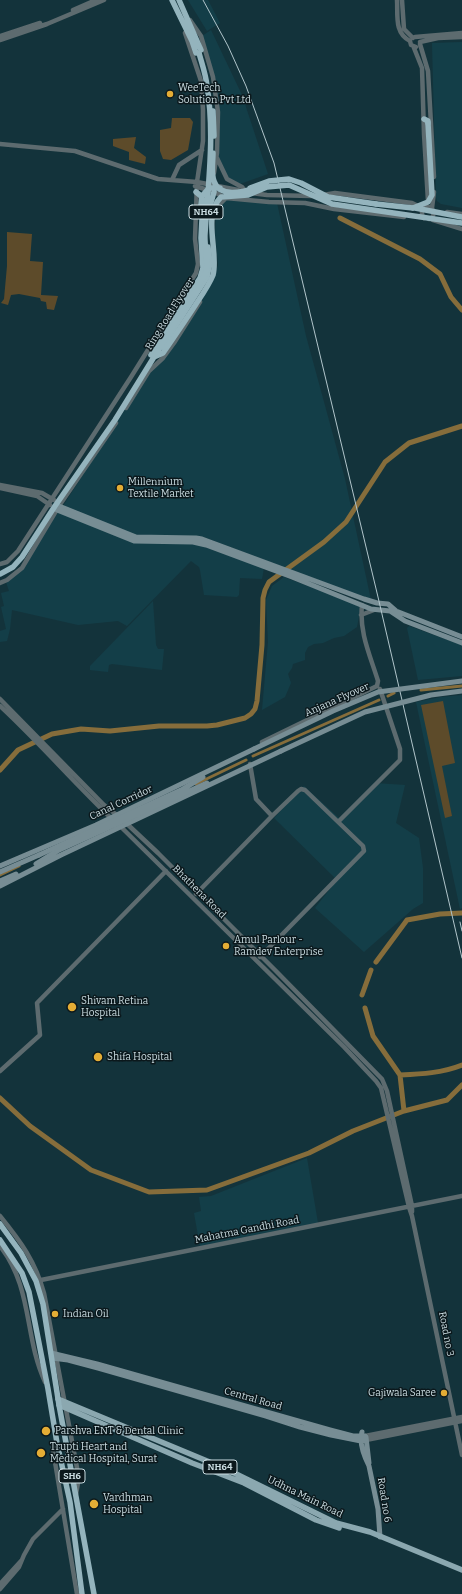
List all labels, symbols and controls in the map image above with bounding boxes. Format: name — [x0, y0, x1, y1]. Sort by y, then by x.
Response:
place label: WeeTech Solution Pvt Ltd — [178, 82, 251, 106]
marker: WeeTech Solution Pvt Ltd — [165, 89, 175, 99]
road number: NH64 — [189, 205, 223, 219]
street label: Ring Road Flyover — [143, 276, 197, 352]
place label: Millennium Textile Market — [128, 476, 194, 500]
marker: Millennium Textile Market — [115, 483, 125, 493]
street label: Anjana Flyover — [303, 680, 371, 720]
street label: Canal Corridor — [88, 783, 154, 823]
street label: Bhathena Road — [170, 863, 228, 921]
place label: Amul Parlour - Ramdev Enterprise — [234, 934, 323, 958]
marker: Amul Parlour - Ramdev Enterprise — [221, 941, 231, 951]
place label: Shivam Retina Hospital — [81, 995, 148, 1018]
marker: Shivam Retina Hospital — [66, 1001, 78, 1013]
marker: Shifa Hospital — [92, 1051, 104, 1063]
place label: Shifa Hospital — [107, 1051, 172, 1063]
street label: Mahatma Gandhi Road — [194, 1214, 300, 1246]
place label: Indian Oil — [63, 1308, 109, 1320]
marker: Indian Oil — [50, 1309, 60, 1319]
street label: Road no 3 — [436, 1311, 456, 1357]
street label: Central Road — [223, 1385, 283, 1413]
place label: Gajiwala Saree — [368, 1387, 436, 1399]
marker: Gajiwala Saree — [439, 1388, 449, 1398]
marker: Parshva ENT & Dental Clinic — [40, 1425, 52, 1437]
place label: Parshva ENT & Dental Clinic — [55, 1425, 184, 1437]
place label: Trupti Heart and Medical Hospital, Surat — [50, 1441, 157, 1464]
marker: Trupti Heart and Medical Hospital, Surat — [35, 1447, 47, 1459]
road number: NH64 — [203, 1460, 237, 1474]
road number: SH6 — [59, 1469, 85, 1483]
street label: Udhna Main Road — [265, 1474, 345, 1520]
street label: Road no 6 — [375, 1477, 393, 1523]
place label: Vardhman Hospital — [103, 1492, 152, 1516]
marker: Vardhman Hospital — [88, 1498, 100, 1510]

